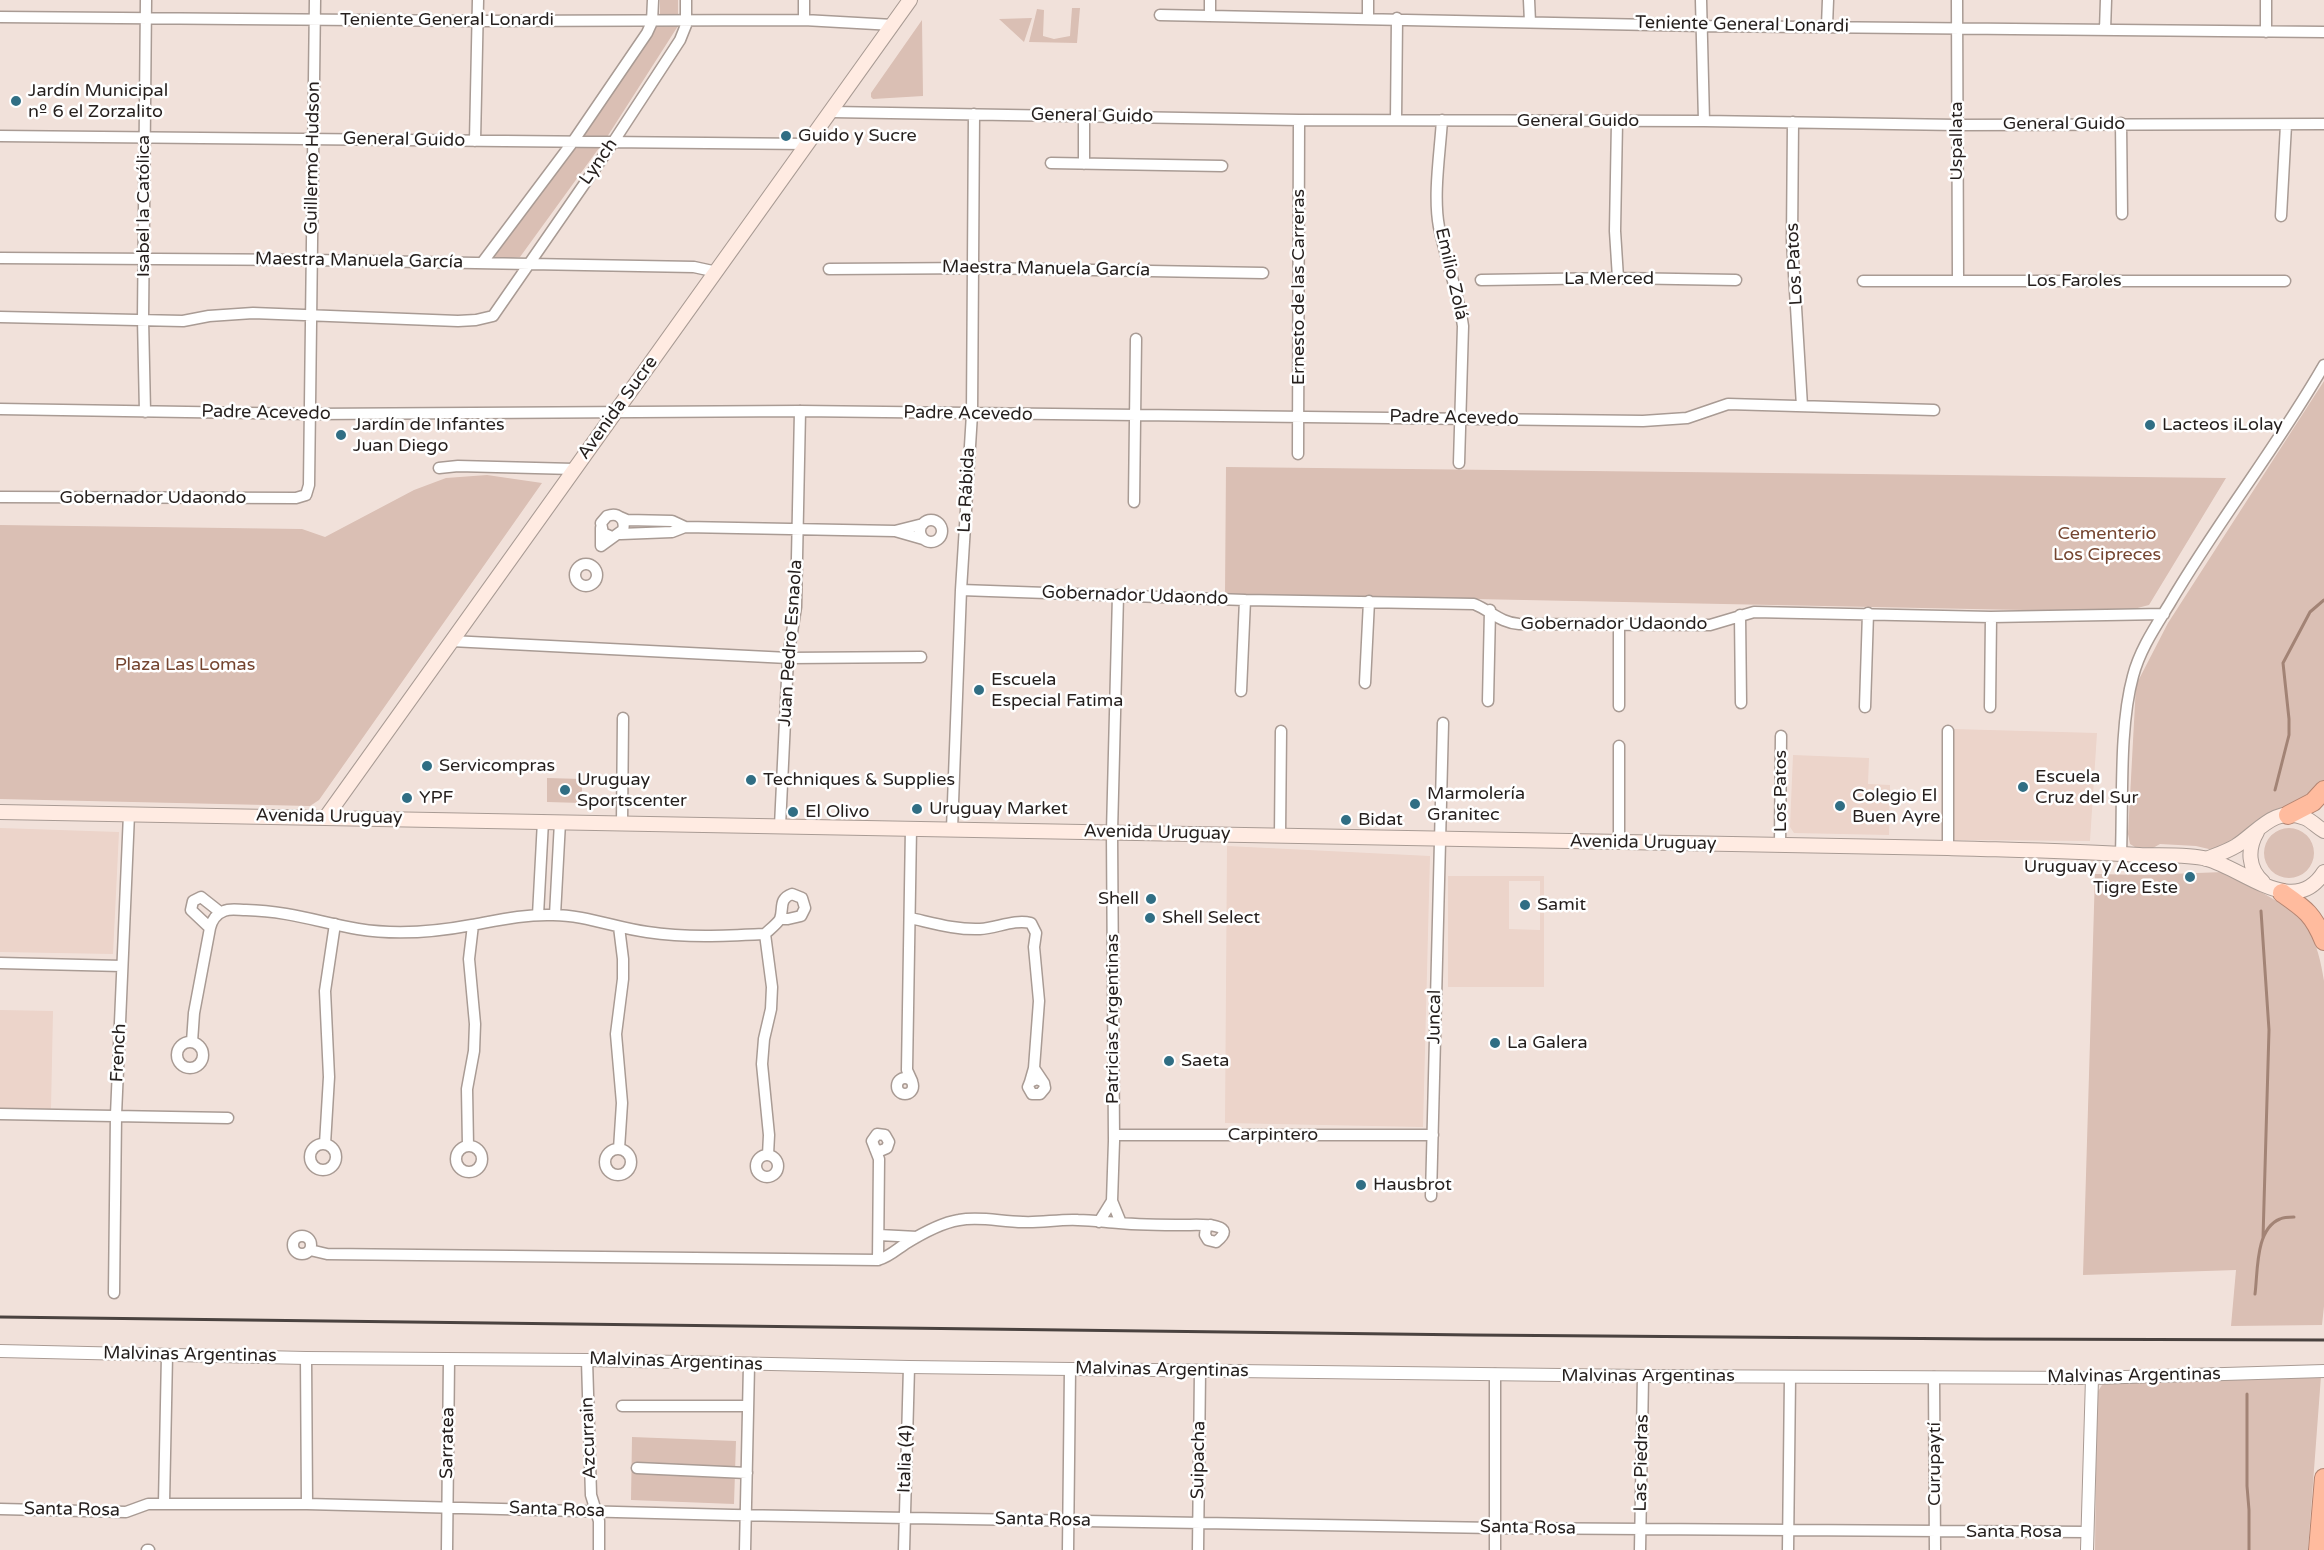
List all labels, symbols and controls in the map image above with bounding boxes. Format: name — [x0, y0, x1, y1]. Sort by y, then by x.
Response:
street label: Teniente General Lonardi — [340, 9, 554, 31]
street label: Teniente General Lonardi — [1635, 12, 1849, 38]
place label: Jardín Municipal nº 6 el Zorzalito — [28, 80, 168, 122]
street label: Guillermo Hudson — [301, 81, 325, 235]
marker: Jardín Municipal nº 6 el Zorzalito — [9, 94, 23, 108]
street label: Uspallata — [1946, 101, 1968, 181]
street label: General Guido — [1031, 104, 1153, 128]
street label: General Guido — [1517, 110, 1639, 132]
street label: General Guido — [2003, 113, 2125, 135]
place label: Guido y Sucre — [798, 125, 917, 147]
street label: General Guido — [343, 128, 465, 152]
marker: Guido y Sucre — [779, 129, 793, 143]
street label: Isabel la Católica — [133, 135, 155, 277]
street label: Lynch — [575, 135, 623, 189]
street label: Ernesto de las Carreras — [1288, 189, 1310, 385]
street label: Los Patos — [1782, 222, 1808, 306]
street label: Emilio Zolá — [1430, 226, 1472, 322]
street label: Maestra Manuela García — [255, 248, 463, 274]
street label: Maestra Manuela García — [942, 256, 1150, 282]
street label: La Merced — [1564, 268, 1654, 290]
street label: Los Faroles — [2026, 270, 2122, 292]
street label: Avenida Sucre — [573, 352, 663, 464]
street label: Padre Acevedo — [201, 401, 331, 425]
street label: Padre Acevedo — [903, 402, 1033, 426]
street label: Padre Acevedo — [1389, 406, 1519, 430]
place label: Jardín de Infantes Juan Diego — [353, 414, 505, 456]
place label: Lacteos iLolay — [2162, 414, 2283, 436]
marker: Lacteos iLolay — [2143, 418, 2157, 432]
marker: Jardín de Infantes Juan Diego — [334, 428, 348, 442]
street label: La Rábida — [954, 447, 980, 533]
street label: Gobernador Udaondo — [60, 487, 246, 509]
park label: Cementerio Los Cipreces — [2053, 523, 2161, 566]
street label: Juan Pedro Esnaola — [774, 559, 808, 727]
street label: Gobernador Udaondo — [1041, 582, 1229, 610]
street label: Gobernador Udaondo — [1521, 613, 1707, 635]
park label: Plaza Las Lomas — [115, 654, 255, 676]
place label: Escuela Especial Fatima — [991, 669, 1123, 712]
marker: Escuela Especial Fatima — [972, 683, 986, 697]
street label: Los Patos — [1770, 750, 1792, 832]
place label: Servicompras — [439, 755, 555, 777]
marker: Servicompras — [420, 759, 434, 773]
place label: Escuela Cruz del Sur — [2035, 766, 2138, 808]
place label: Uruguay Sportscenter — [577, 769, 687, 812]
place label: Techniques & Supplies — [763, 769, 955, 791]
marker: Techniques & Supplies — [744, 773, 758, 787]
marker: Escuela Cruz del Sur — [2016, 780, 2030, 794]
marker: Uruguay Sportscenter — [558, 783, 572, 797]
place label: Marmolería Granitec — [1427, 783, 1525, 826]
place label: Colegio El Buen Ayre — [1852, 785, 1940, 828]
place label: YPF — [419, 787, 454, 809]
marker: YPF — [400, 791, 414, 805]
marker: Marmolería Granitec — [1408, 797, 1422, 811]
place label: Uruguay Market — [929, 798, 1068, 820]
marker: Colegio El Buen Ayre — [1833, 799, 1847, 813]
place label: El Olivo — [805, 801, 869, 823]
marker: Uruguay Market — [910, 802, 924, 816]
street label: Avenida Uruguay — [255, 805, 403, 829]
marker: El Olivo — [786, 805, 800, 819]
place label: Bidat — [1358, 809, 1403, 831]
marker: Bidat — [1339, 813, 1353, 827]
street label: Avenida Uruguay — [1083, 821, 1231, 845]
street label: Avenida Uruguay — [1569, 831, 1717, 855]
place label: Uruguay y Acceso Tigre Este — [2024, 856, 2178, 898]
marker: Uruguay y Acceso Tigre Este — [2183, 870, 2197, 884]
place label: Shell — [1098, 888, 1139, 910]
marker: Shell — [1144, 892, 1158, 906]
place label: Samit — [1537, 894, 1586, 916]
marker: Samit — [1518, 898, 1532, 912]
place label: Shell Select — [1162, 907, 1260, 929]
marker: Shell Select — [1143, 911, 1157, 925]
street label: Patricias Argentinas — [1102, 934, 1124, 1104]
street label: Juncal — [1424, 990, 1446, 1044]
street label: French — [107, 1023, 131, 1083]
place label: La Galera — [1507, 1032, 1588, 1054]
marker: La Galera — [1488, 1036, 1502, 1050]
place label: Saeta — [1181, 1050, 1229, 1072]
marker: Saeta — [1162, 1054, 1176, 1068]
street label: Carpintero — [1228, 1124, 1318, 1146]
place label: Hausbrot — [1373, 1174, 1452, 1196]
marker: Hausbrot — [1354, 1178, 1368, 1192]
street label: Malvinas Argentinas — [103, 1343, 277, 1367]
street label: Malvinas Argentinas — [589, 1348, 763, 1376]
street label: Malvinas Argentinas — [1075, 1358, 1249, 1382]
street label: Malvinas Argentinas — [2047, 1364, 2221, 1388]
street label: Malvinas Argentinas — [1561, 1365, 1735, 1387]
street label: Azcurrain — [577, 1397, 601, 1479]
street label: Sarratea — [437, 1407, 459, 1479]
street label: Las Piedras — [1630, 1414, 1654, 1512]
street label: Suipacha — [1188, 1421, 1210, 1499]
street label: Curupaytí — [1924, 1422, 1946, 1506]
street label: Italia (4) — [894, 1425, 918, 1493]
street label: Santa Rosa — [24, 1498, 120, 1522]
street label: Santa Rosa — [509, 1498, 605, 1522]
street label: Santa Rosa — [995, 1508, 1091, 1532]
street label: Santa Rosa — [1480, 1516, 1576, 1540]
street label: Santa Rosa — [1966, 1521, 2062, 1543]

